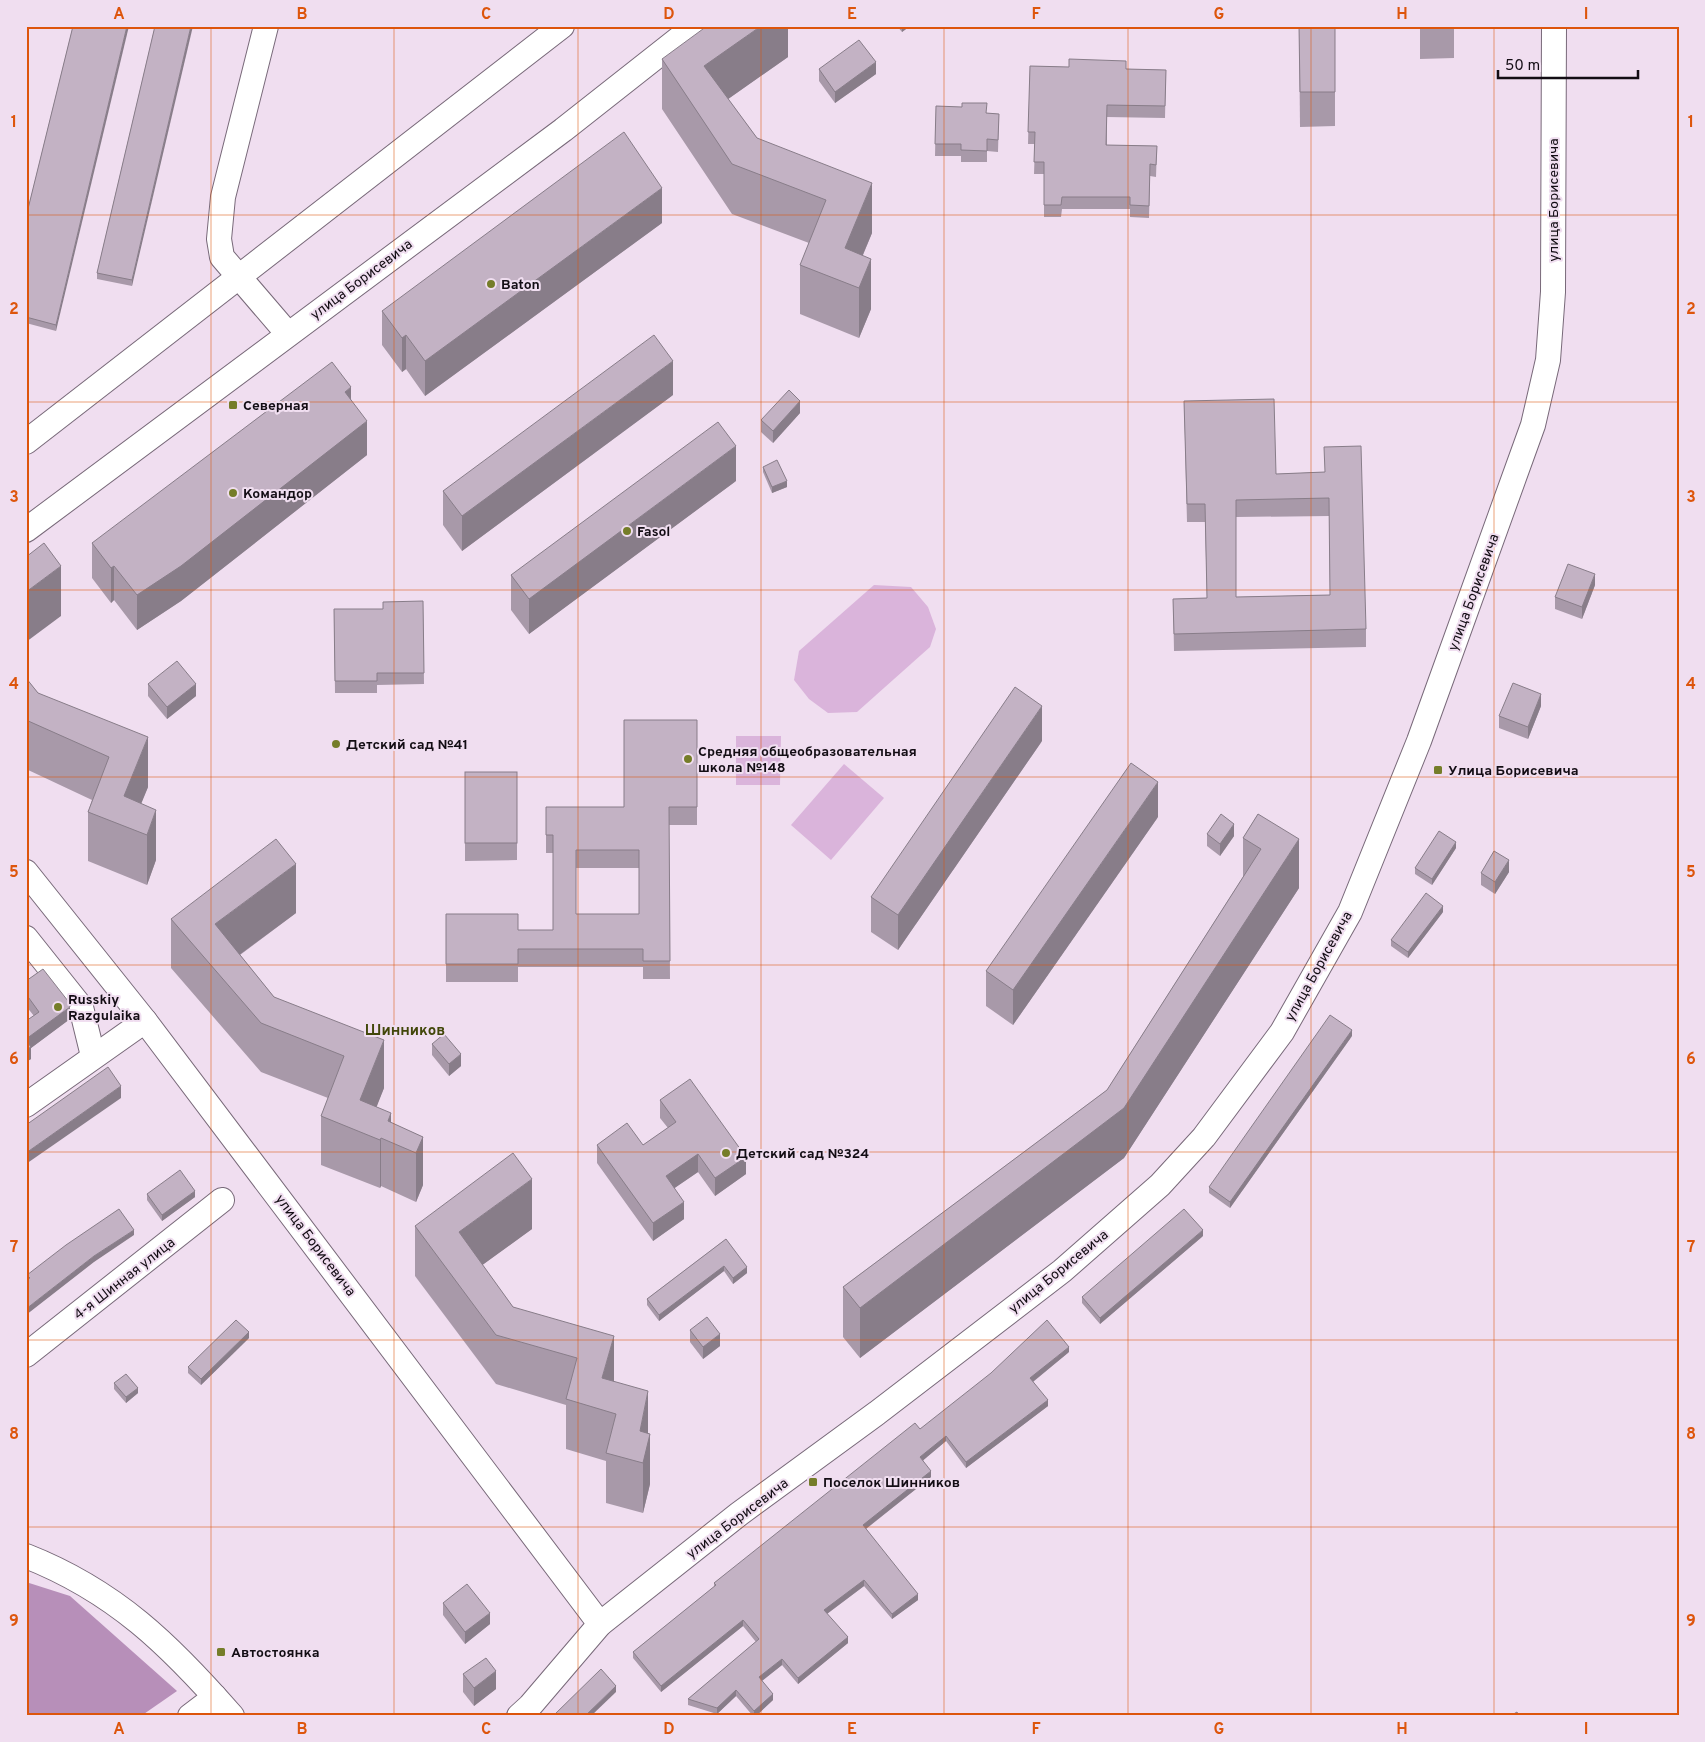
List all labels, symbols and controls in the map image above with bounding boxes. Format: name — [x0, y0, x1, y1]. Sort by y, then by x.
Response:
text: A — [113, 5, 125, 25]
text: B — [296, 5, 308, 25]
text: C — [481, 5, 491, 25]
text: D — [663, 5, 675, 25]
text: E — [847, 5, 857, 25]
text: F — [1031, 5, 1041, 25]
text: G — [1214, 5, 1224, 25]
text: H — [1396, 5, 1408, 25]
text: I — [1584, 5, 1588, 25]
scale bar — [1498, 48, 1638, 80]
text: 50 m — [1505, 57, 1540, 76]
text: 1 — [11, 113, 17, 133]
text: 1 — [1688, 113, 1694, 133]
street label: улица Борисевича — [1546, 138, 1563, 262]
street label: улица Борисевича — [308, 236, 416, 324]
place label: Baton — [501, 277, 540, 294]
marker: Baton — [485, 278, 497, 290]
text: 2 — [9, 300, 19, 320]
text: 2 — [1686, 300, 1696, 320]
place label: Северная — [243, 398, 309, 415]
marker: Северная — [227, 399, 239, 411]
place label: Командор — [243, 486, 312, 503]
marker: Командор — [227, 487, 239, 499]
text: 3 — [9, 488, 19, 508]
text: 3 — [1686, 488, 1696, 508]
place label: Fasol — [637, 524, 670, 541]
marker: Fasol — [621, 525, 633, 537]
street label: улица Борисевича — [1445, 532, 1503, 653]
text: 4 — [9, 675, 19, 695]
text: 4 — [1686, 675, 1696, 695]
place label: Детский сад №41 — [346, 737, 468, 754]
marker: Детский сад №41 — [330, 738, 342, 750]
place label: Средняя общеобразовательная школа №148 — [698, 744, 917, 777]
marker: Средняя общеобразовательная школа №148 — [682, 753, 694, 765]
place label: Улица Борисевича — [1448, 763, 1579, 780]
marker: Улица Борисевича — [1432, 764, 1444, 776]
text: 5 — [9, 863, 19, 883]
text: 5 — [1686, 863, 1696, 883]
street label: улица Борисевича — [1282, 909, 1357, 1025]
place label: Russkiy Razgulaika — [68, 992, 140, 1025]
marker: Russkiy Razgulaika — [52, 1001, 64, 1013]
district label: Шинников — [365, 1022, 445, 1041]
text: 6 — [9, 1050, 19, 1070]
text: 6 — [1686, 1050, 1696, 1070]
place label: Детский сад №324 — [736, 1146, 869, 1163]
marker: Детский сад №324 — [720, 1147, 732, 1159]
street label: улица Борисевича — [271, 1192, 359, 1300]
street label: улица Борисевича — [1006, 1227, 1112, 1318]
street label: 4-я Шинная улица — [71, 1234, 179, 1324]
text: 7 — [10, 1238, 18, 1258]
text: 7 — [1687, 1238, 1695, 1258]
text: 8 — [9, 1425, 19, 1445]
text: 8 — [1686, 1425, 1696, 1445]
street label: улица Борисевича — [684, 1475, 792, 1563]
place label: Поселок Шинников — [823, 1475, 960, 1492]
marker: Поселок Шинников — [807, 1476, 819, 1488]
text: 9 — [9, 1612, 19, 1632]
text: 9 — [1686, 1612, 1696, 1632]
place label: Автостоянка — [231, 1645, 319, 1662]
marker: Автостоянка — [215, 1646, 227, 1658]
text: A — [113, 1720, 125, 1740]
text: B — [296, 1720, 308, 1740]
text: C — [481, 1720, 491, 1740]
text: D — [663, 1720, 675, 1740]
text: E — [847, 1720, 857, 1740]
text: F — [1031, 1720, 1041, 1740]
text: G — [1214, 1720, 1224, 1740]
text: H — [1396, 1720, 1408, 1740]
text: I — [1584, 1720, 1588, 1740]

